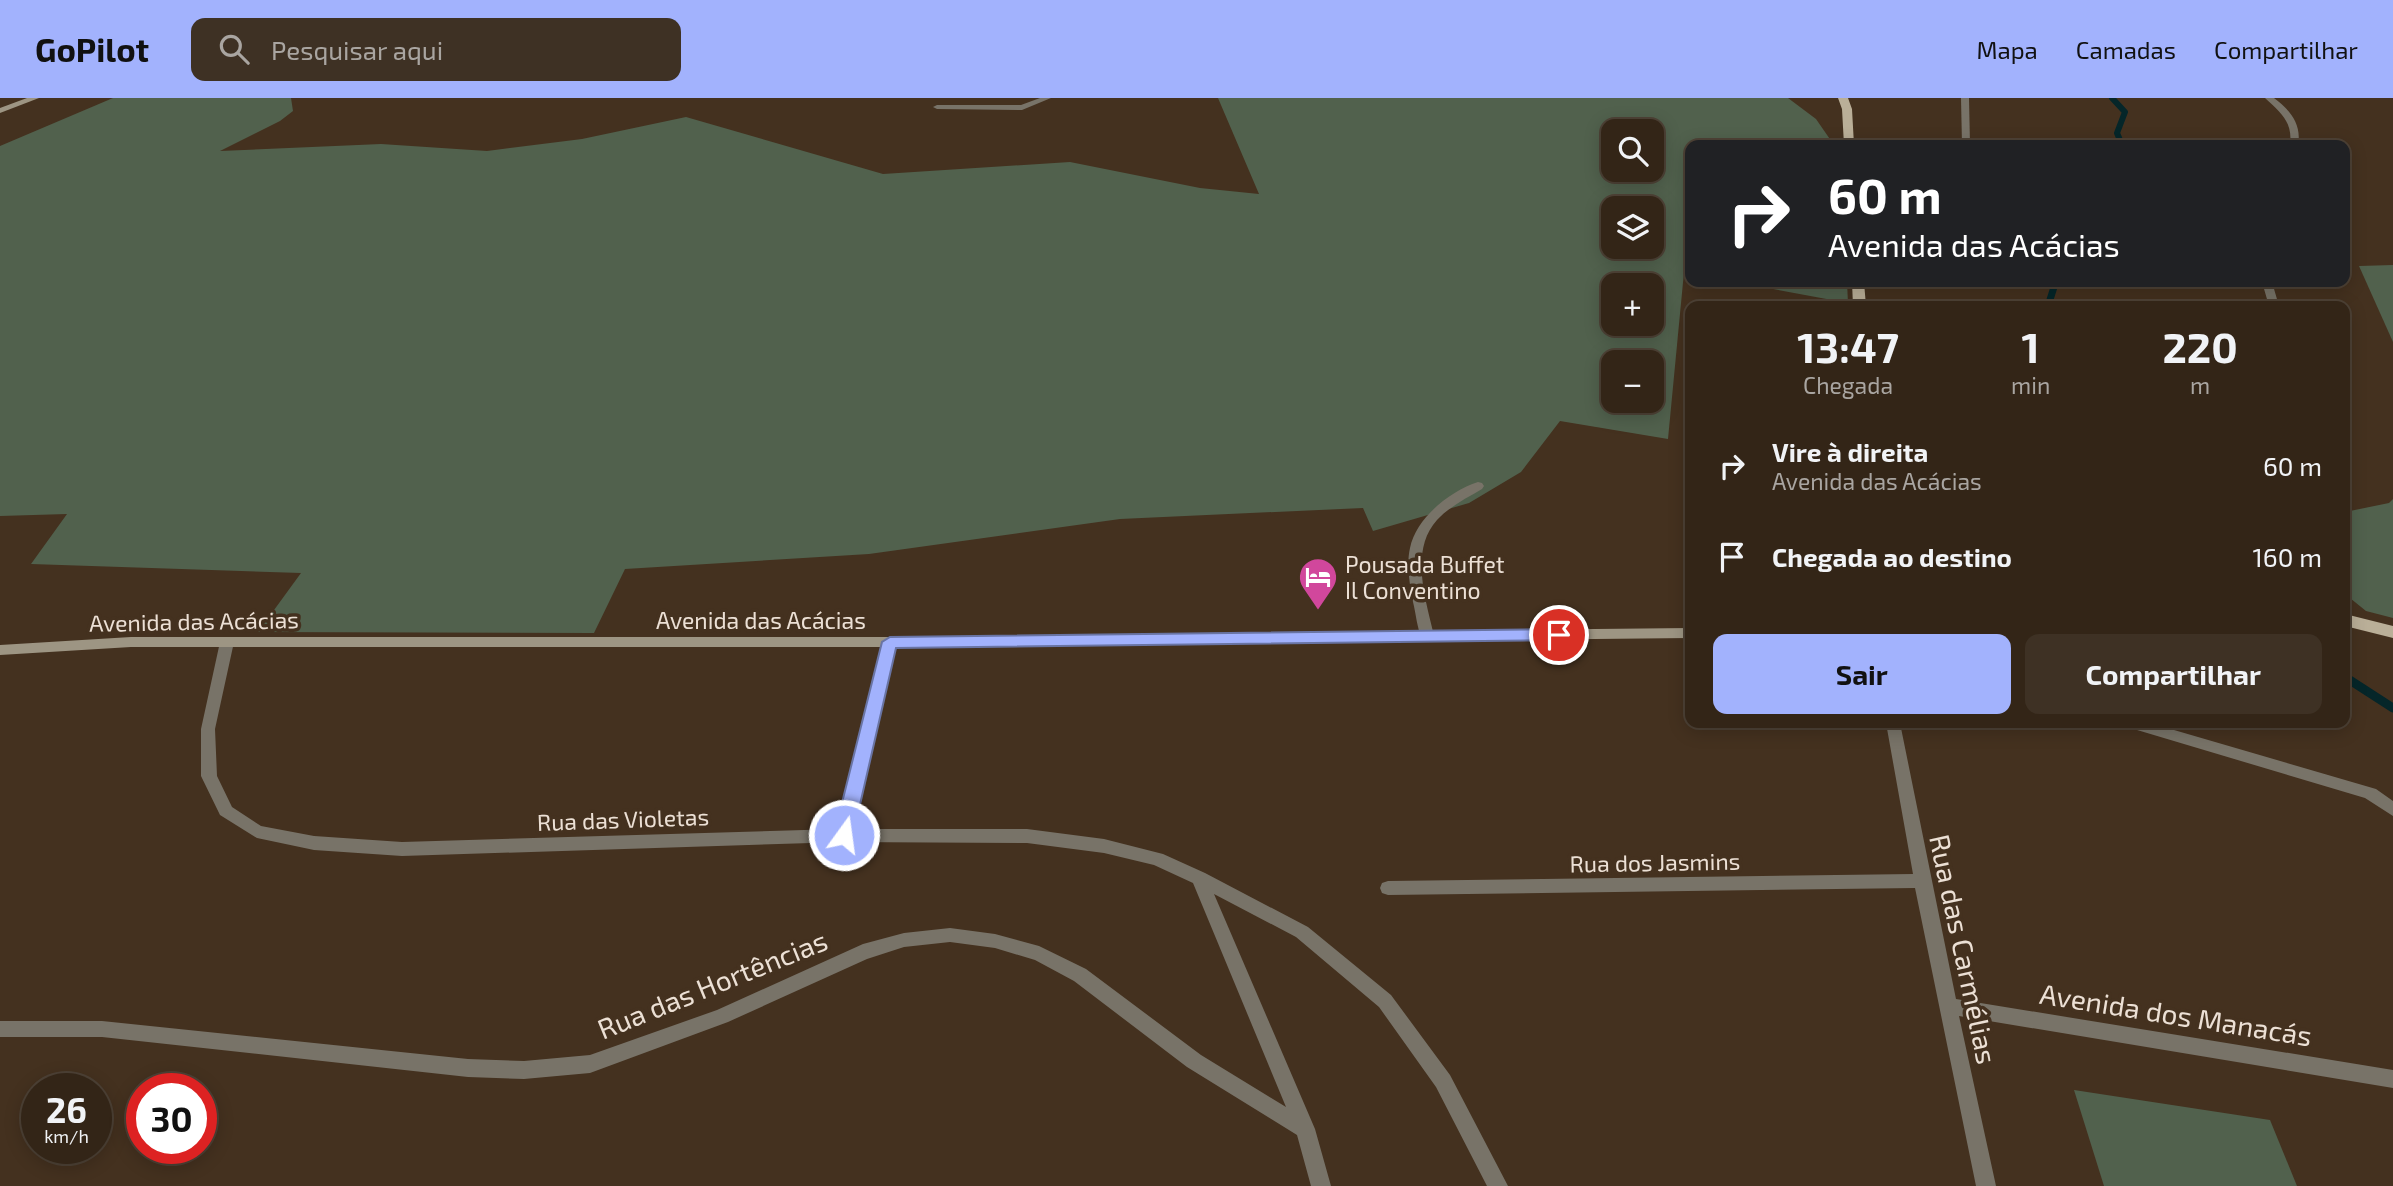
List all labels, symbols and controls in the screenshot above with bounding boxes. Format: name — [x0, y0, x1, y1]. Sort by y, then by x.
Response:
search box — [191, 18, 681, 81]
text: GoPilot — [35, 29, 149, 69]
icon: search — [215, 30, 253, 68]
text: Pesquisar aqui — [271, 34, 443, 65]
text: Mapa — [1976, 35, 2038, 64]
text: Camadas — [2076, 35, 2176, 64]
text: Compartilhar — [2214, 35, 2358, 64]
map controls — [1601, 119, 1664, 413]
button: search — [1601, 119, 1664, 182]
text: 60 m — [1828, 165, 1942, 224]
icon: right — [1713, 168, 1804, 259]
button: layers — [1601, 196, 1664, 259]
text: Avenida das Acácias — [1828, 225, 2120, 263]
button: + — [1601, 273, 1664, 336]
text: 13:47 — [1797, 321, 1899, 371]
text: 1 — [2022, 321, 2040, 371]
text: 220 — [2162, 321, 2238, 371]
button: − — [1601, 350, 1664, 413]
text: Chegada — [1803, 371, 1893, 399]
text: min — [2011, 371, 2050, 399]
text: m — [2190, 371, 2210, 399]
text: Vire à direita — [1772, 436, 1928, 467]
icon: right — [1713, 447, 1751, 485]
text: 60 m — [2263, 450, 2322, 481]
text: Avenida das Acácias — [1772, 467, 1982, 495]
icon: arrive — [1713, 538, 1751, 576]
text: Chegada ao destino — [1772, 541, 2012, 572]
text: 160 m — [2253, 541, 2322, 572]
place label: Pousada Buffet Il Conventino — [1345, 550, 1505, 604]
hotel icon: Pousada Buffet Il Conventino — [1297, 556, 1339, 611]
street label: Avenida das Acácias — [89, 605, 299, 637]
pin — [1529, 605, 1589, 665]
street label: Avenida das Acácias — [656, 606, 866, 634]
icon: arrive — [1540, 616, 1578, 654]
button: Sair — [1713, 634, 2011, 714]
button: Compartilhar — [2025, 634, 2322, 714]
position arrow — [807, 798, 881, 872]
street label: Rua das Violetas — [536, 802, 710, 836]
street label: Rua das Carmélias — [1923, 831, 2005, 1067]
street label: Rua dos Jasmins — [1569, 847, 1741, 877]
street label: Rua das Hortências — [592, 922, 832, 1046]
street label: Avenida dos Manacás — [2038, 976, 2314, 1052]
speed limit sign: 30 — [126, 1073, 217, 1164]
text: 26 — [46, 1088, 87, 1130]
text: km/h — [44, 1125, 89, 1147]

